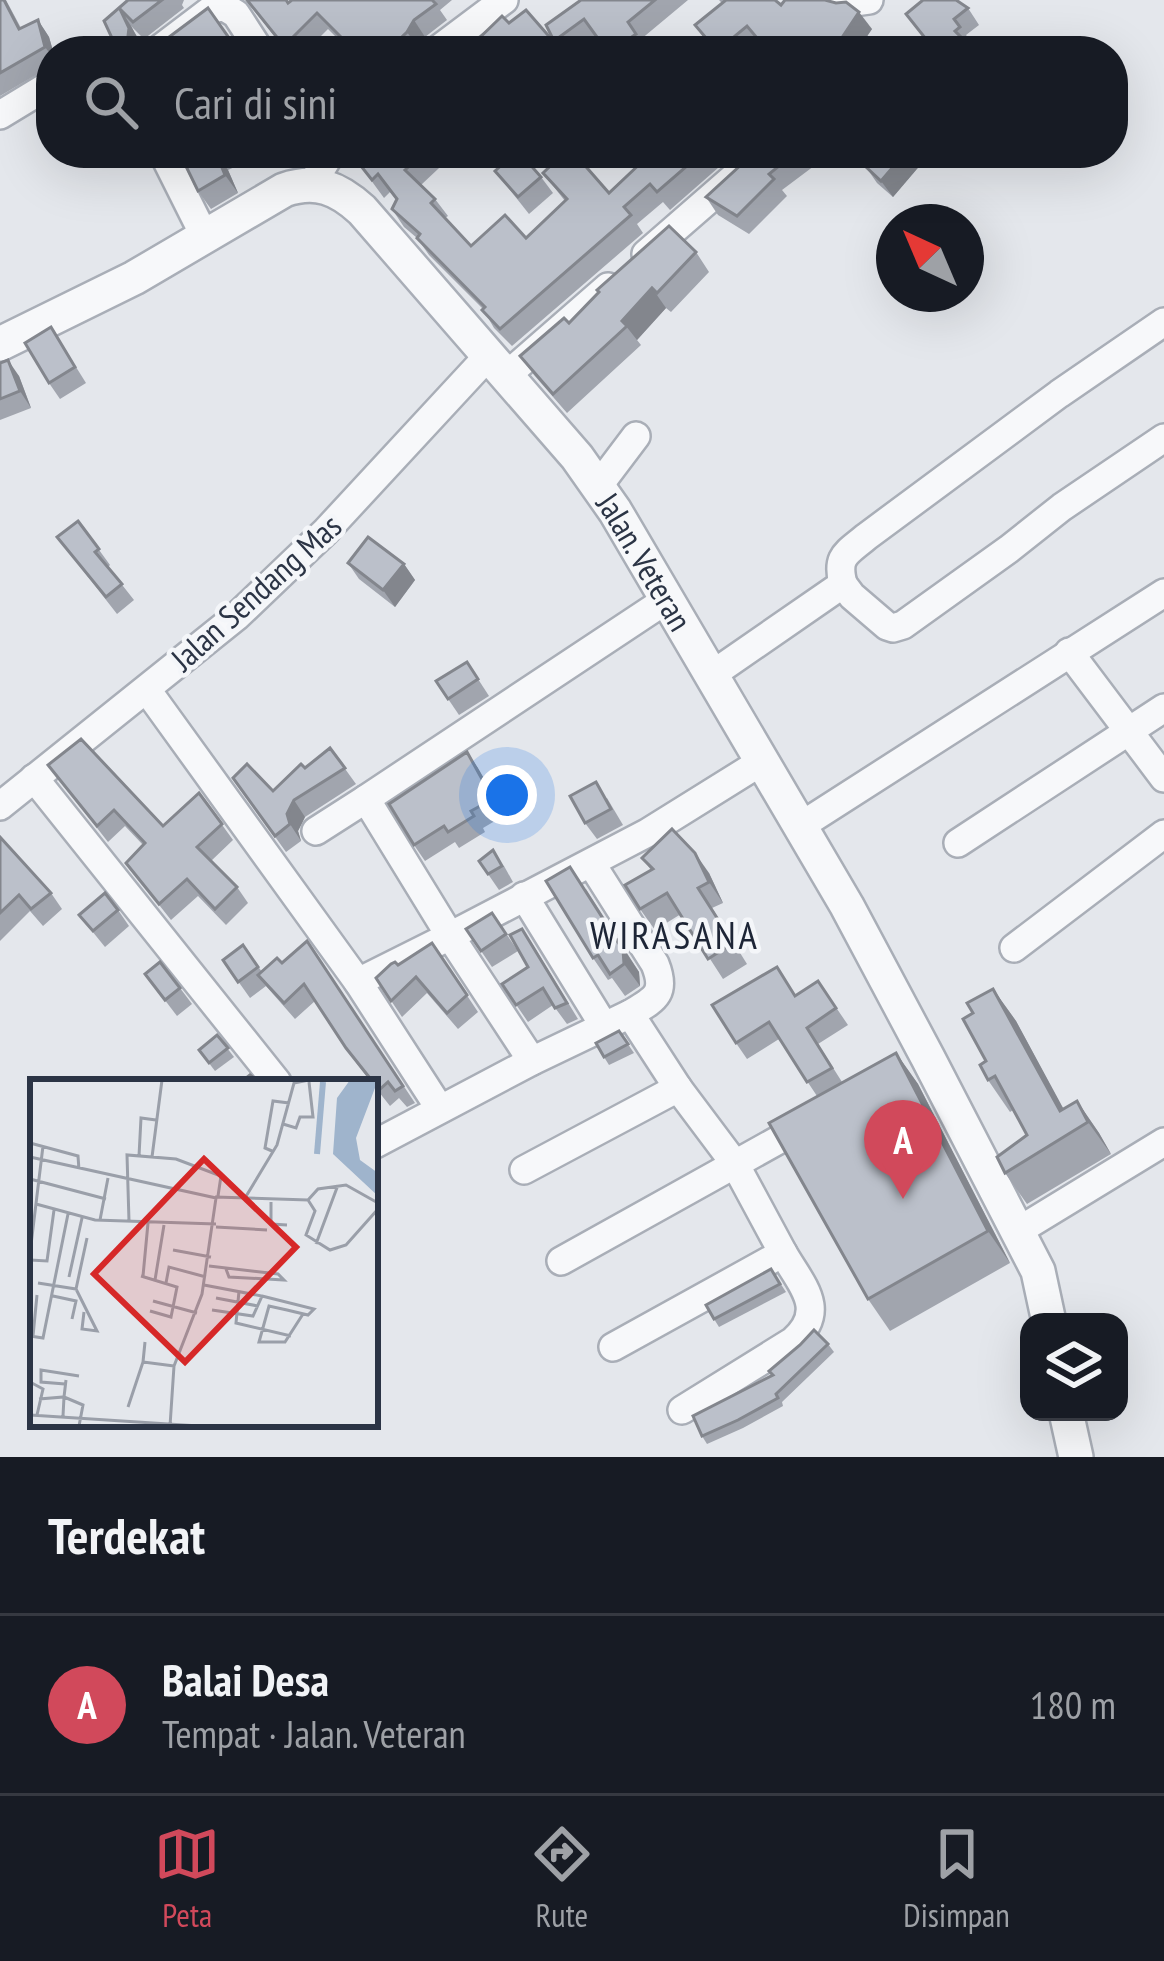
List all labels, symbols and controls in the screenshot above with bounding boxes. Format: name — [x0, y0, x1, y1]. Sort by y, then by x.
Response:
search box — [36, 36, 1128, 168]
icon: search — [78, 69, 144, 135]
text: Cari di sini — [174, 73, 337, 131]
north arrow — [876, 204, 984, 312]
street label: Jalan. Veteran — [587, 483, 702, 638]
street label: Jalan Sendang Mas — [161, 504, 350, 680]
your location — [477, 765, 537, 825]
district label: WIRASANA — [590, 909, 760, 960]
inset map — [30, 1079, 378, 1427]
pin: A — [864, 1100, 942, 1199]
map controls — [1020, 1313, 1128, 1421]
button: layers — [1020, 1313, 1128, 1421]
text: Terdekat — [48, 1502, 205, 1568]
text: Balai Desa — [162, 1650, 329, 1708]
text: A — [77, 1679, 97, 1730]
text: 180 m — [1030, 1679, 1116, 1730]
text: Tempat · Jalan. Veteran — [162, 1708, 466, 1759]
tab: Peta — [154, 1821, 220, 1936]
tab: Rute — [529, 1821, 595, 1936]
tab: Disimpan — [903, 1821, 1010, 1936]

